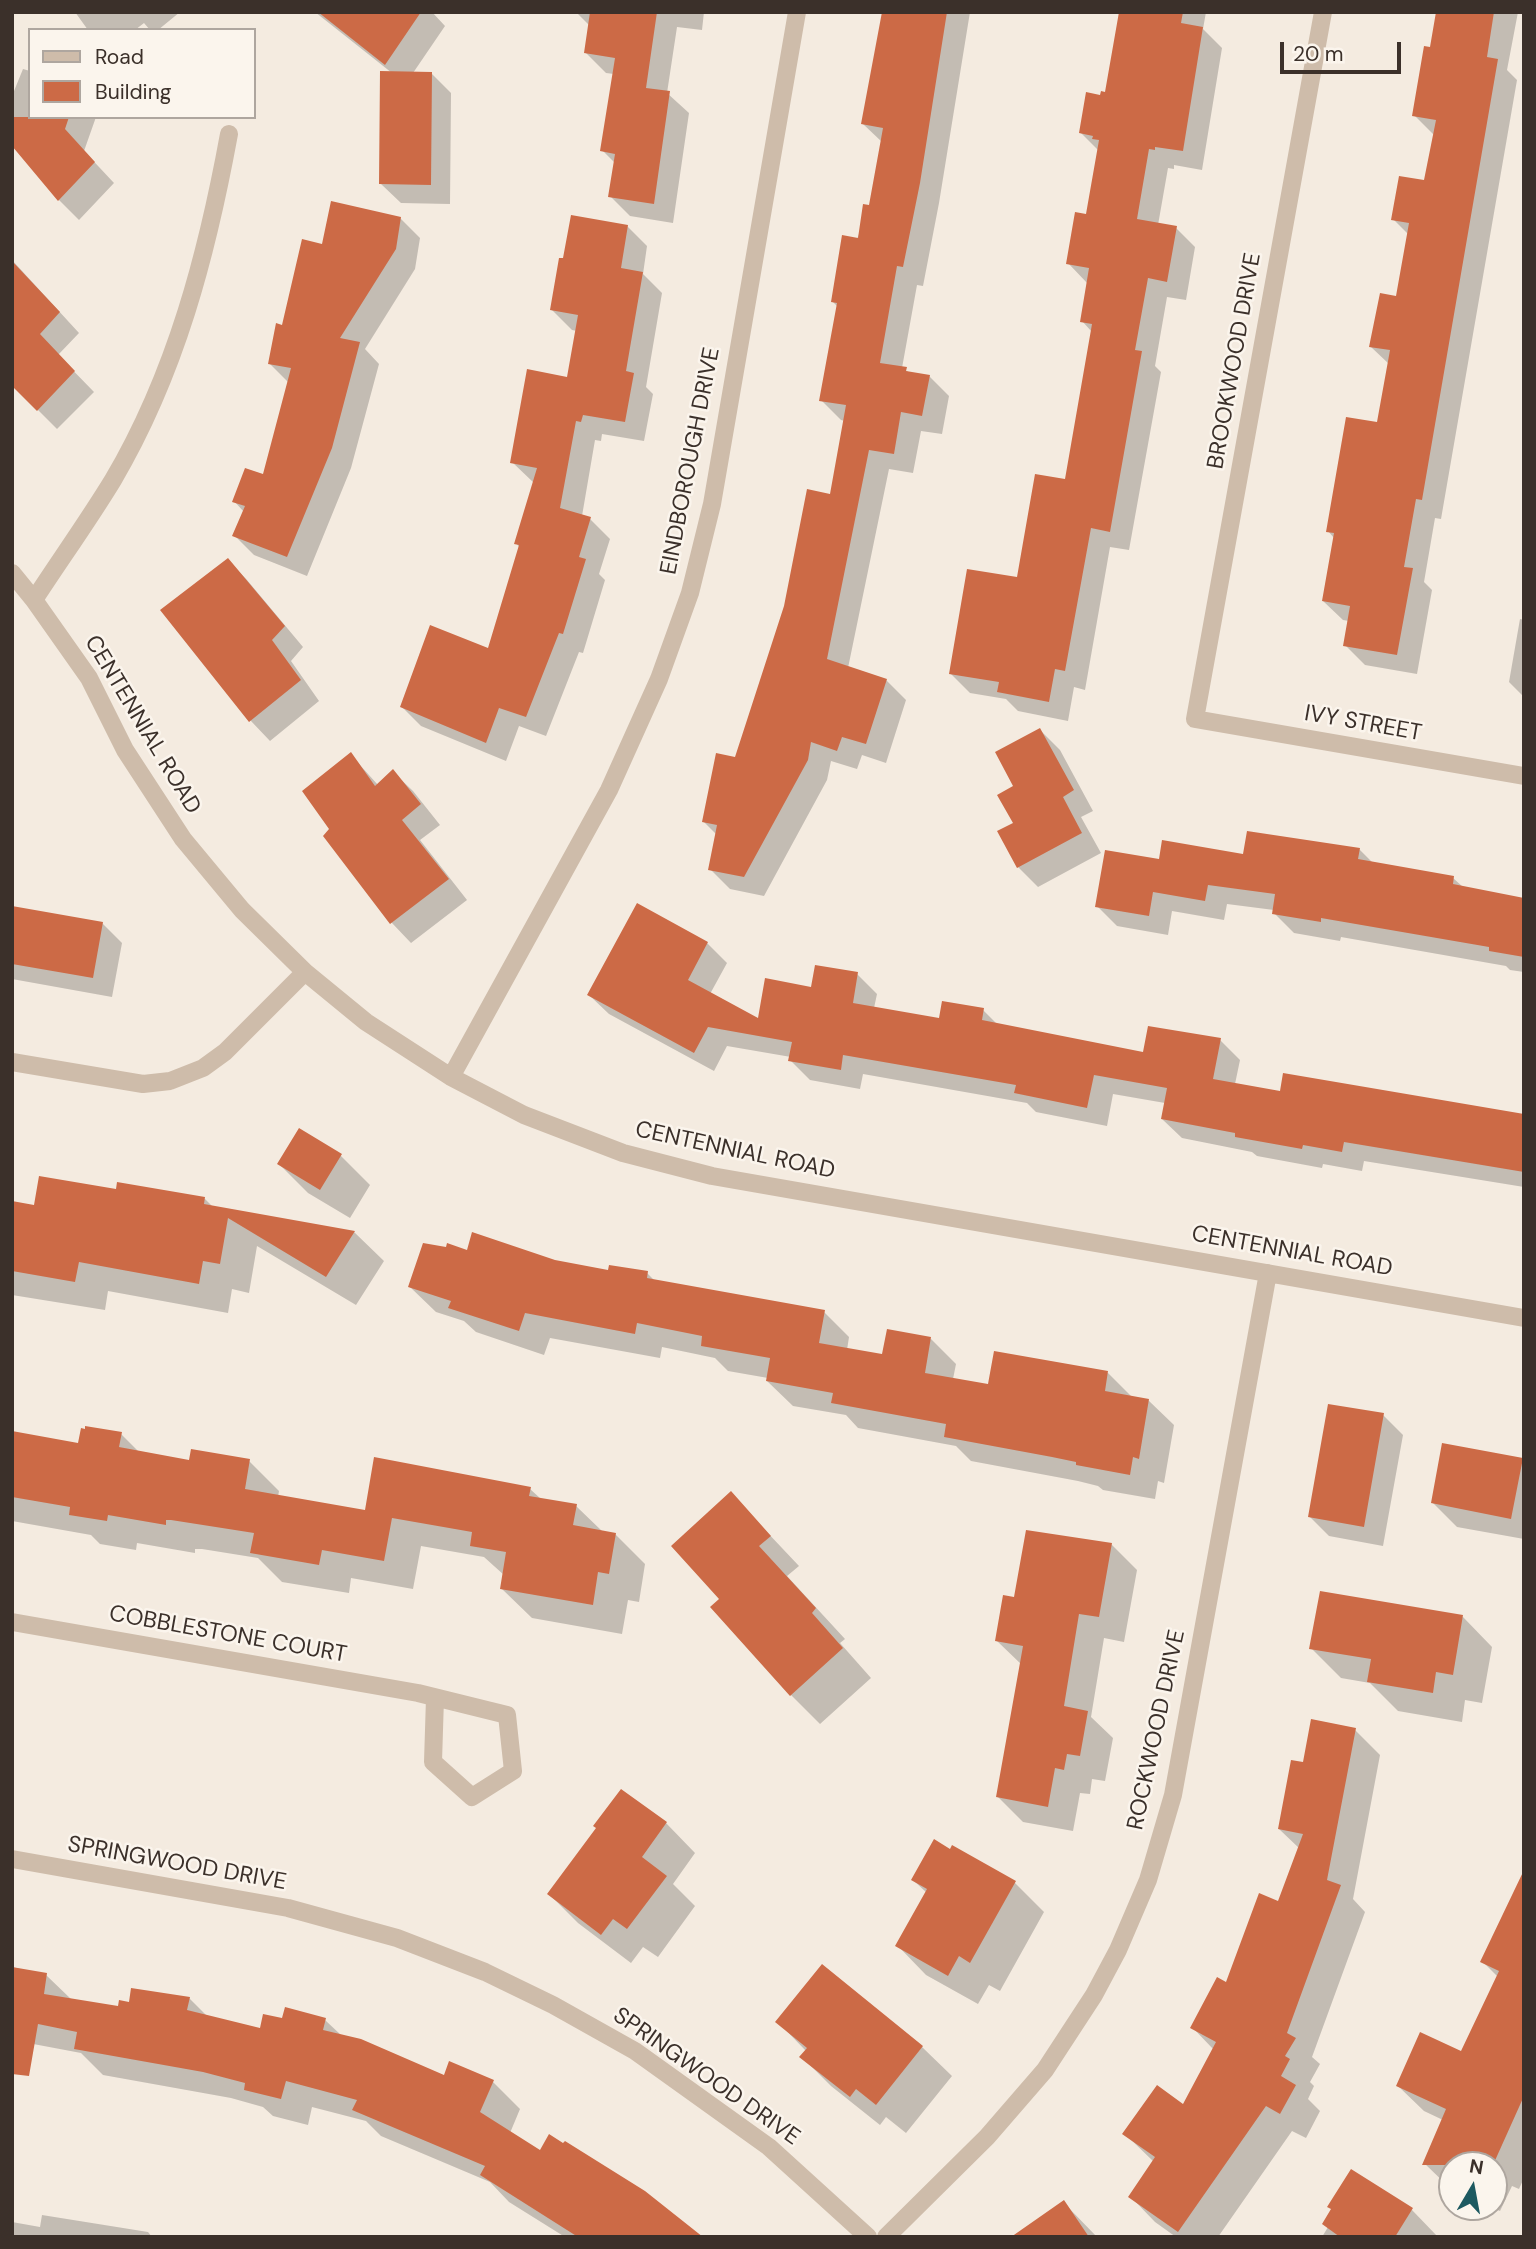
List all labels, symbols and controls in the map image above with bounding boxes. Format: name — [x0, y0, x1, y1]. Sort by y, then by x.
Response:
legend — [28, 28, 256, 119]
scale bar — [1284, 28, 1405, 72]
text: 20 m — [1293, 40, 1344, 68]
text: Road — [95, 43, 144, 71]
text: Building — [95, 78, 171, 106]
street label: BROOKWOOD DRIVE — [1202, 251, 1268, 471]
street label: EINDBOROUGH DRIVE — [655, 345, 727, 577]
street label: CENTENNIAL ROAD — [78, 631, 206, 819]
street label: IVY STREET — [1302, 700, 1424, 748]
street label: CENTENNIAL ROAD — [633, 1116, 837, 1186]
street label: CENTENNIAL ROAD — [1189, 1221, 1395, 1283]
street label: COBBLESTONE COURT — [107, 1600, 349, 1670]
street label: ROCKWOOD DRIVE — [1122, 1627, 1192, 1833]
street label: SPRINGWOOD DRIVE — [66, 1831, 288, 1897]
street label: SPRINGWOOD DRIVE — [607, 2002, 805, 2152]
north arrow — [1438, 2151, 1508, 2221]
text: N — [1467, 2153, 1485, 2180]

